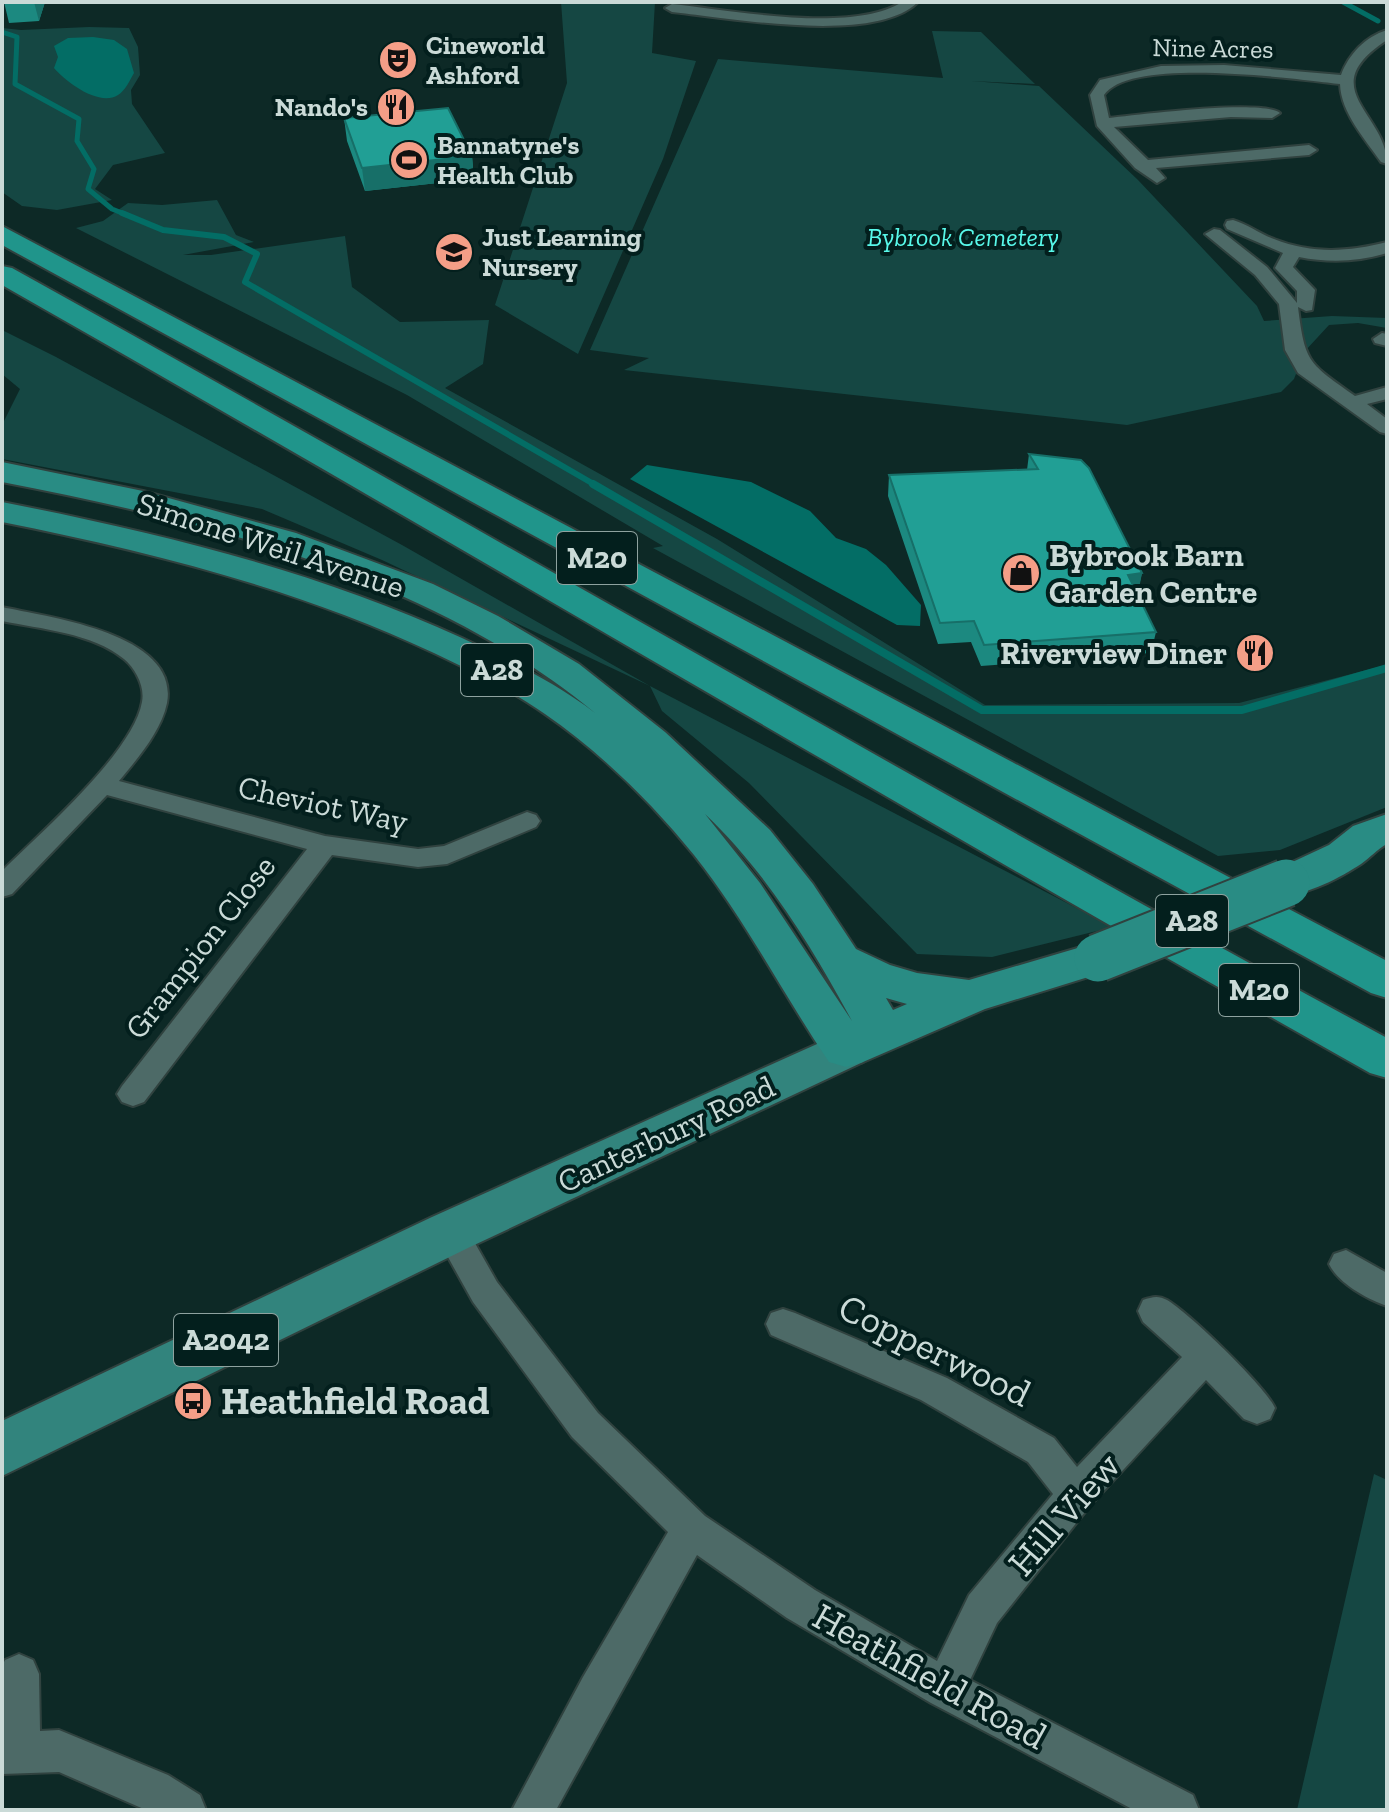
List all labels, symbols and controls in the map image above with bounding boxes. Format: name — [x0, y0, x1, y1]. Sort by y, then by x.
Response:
place label: Cineworld Ashford — [426, 29, 545, 91]
street label: Nine Acres — [1152, 31, 1274, 65]
theatre icon: Cineworld Ashford — [377, 39, 419, 81]
restaurant icon: Nando's — [375, 86, 417, 128]
place label: Nando's — [275, 91, 368, 123]
place label: Bannatyne's Health Club — [437, 129, 579, 191]
sports icon: Bannatyne's Health Club — [388, 139, 430, 181]
place label: Just Learning Nursery — [482, 221, 642, 283]
park label: Bybrook Cemetery — [867, 221, 1059, 253]
school or university icon: Just Learning Nursery — [433, 231, 475, 273]
street label: Simone Weil Avenue — [133, 484, 409, 606]
road number: M20 — [557, 532, 637, 584]
place label: Bybrook Barn Garden Centre — [1049, 536, 1257, 611]
shop icon: Bybrook Barn Garden Centre — [1000, 552, 1042, 594]
restaurant icon: Riverview Diner — [1234, 632, 1276, 674]
place label: Riverview Diner — [1000, 634, 1227, 672]
road number: A28 — [461, 644, 533, 696]
street label: Cheviot Way — [235, 767, 412, 841]
street label: Grampion Close — [117, 848, 283, 1046]
road number: A28 — [1156, 895, 1228, 947]
road number: M20 — [1219, 964, 1299, 1016]
street label: Canterbury Road — [552, 1067, 781, 1201]
street label: Copperwood — [831, 1284, 1039, 1416]
road number: A2042 — [174, 1314, 278, 1366]
place label: Heathfield Road — [221, 1378, 490, 1424]
bus stop icon: Heathfield Road — [172, 1380, 214, 1422]
street label: Hill View — [998, 1443, 1130, 1585]
street label: Heathfield Road — [805, 1593, 1055, 1759]

